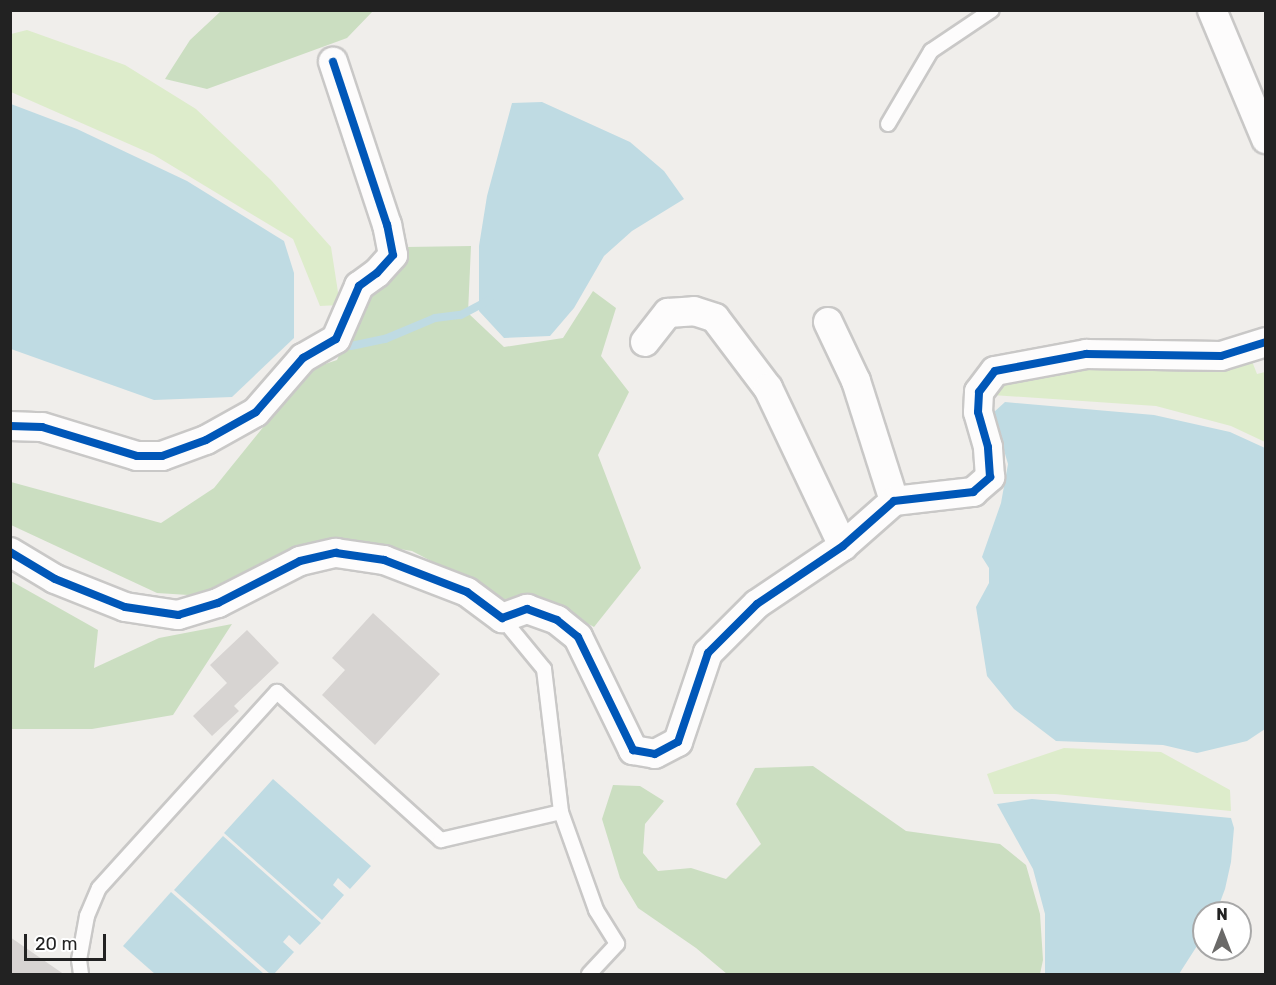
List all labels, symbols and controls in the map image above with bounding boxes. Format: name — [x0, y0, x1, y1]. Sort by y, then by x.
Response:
north arrow — [1192, 901, 1252, 961]
text: N — [1216, 905, 1228, 924]
scale bar — [27, 922, 110, 960]
text: 20 m — [35, 933, 77, 955]

